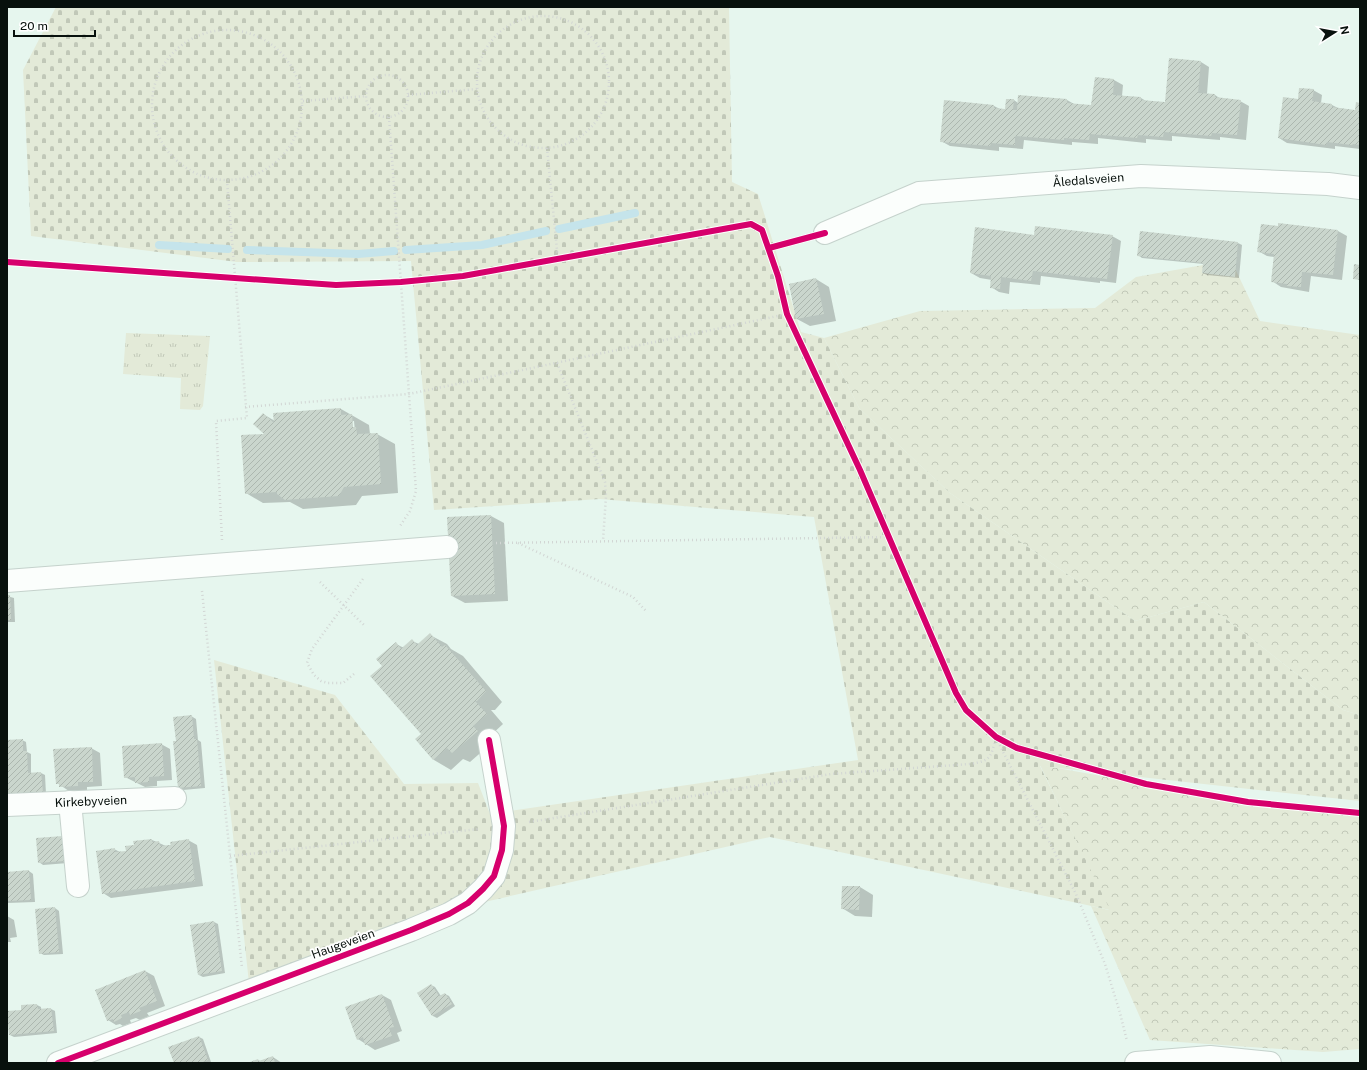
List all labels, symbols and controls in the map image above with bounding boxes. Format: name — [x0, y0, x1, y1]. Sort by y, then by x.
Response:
scale bar — [14, 12, 95, 38]
north arrow — [1315, 12, 1355, 52]
text: 20 m — [20, 19, 48, 33]
text: N — [1338, 25, 1352, 35]
street label: Åledalsveien — [1052, 170, 1125, 190]
street label: Kirkebyveien — [54, 793, 127, 810]
street label: Haugeveien — [310, 926, 377, 962]

